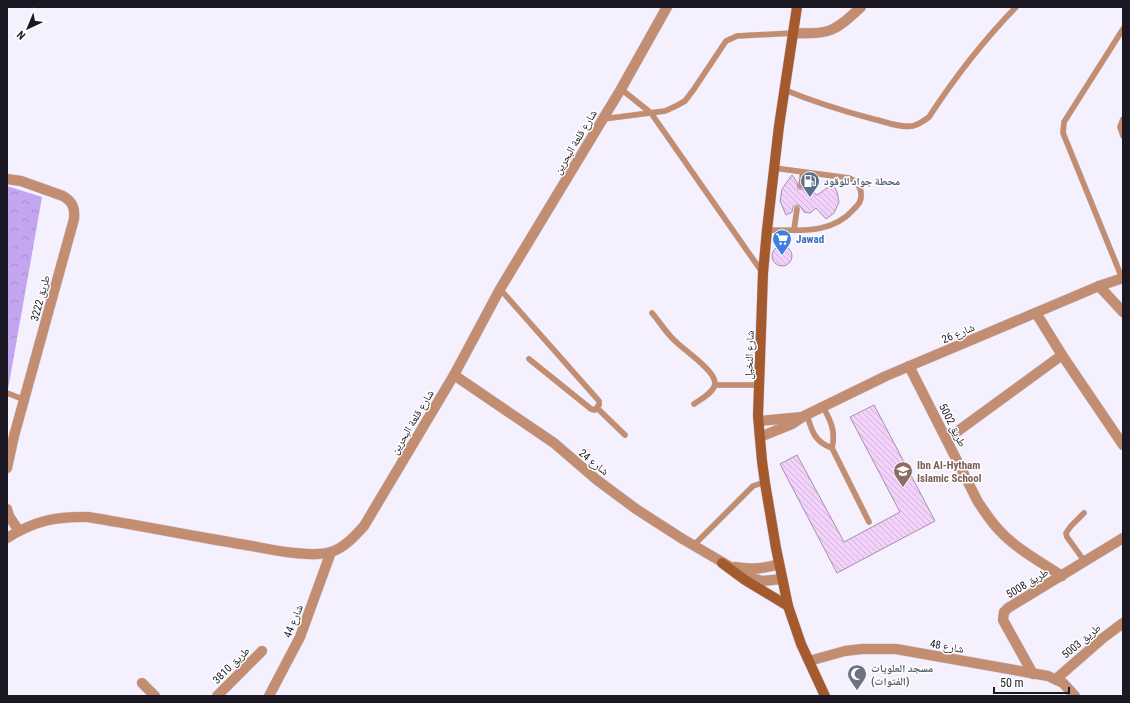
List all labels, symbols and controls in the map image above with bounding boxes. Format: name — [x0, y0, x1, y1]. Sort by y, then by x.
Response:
north arrow — [8, 8, 48, 48]
text: N — [14, 28, 28, 42]
street label: شارع قلعة البحرين — [551, 108, 600, 177]
fuel station icon: محطة جواد للوقود — [799, 170, 821, 198]
place label: محطة جواد للوقود — [824, 175, 900, 188]
supermarket icon: Jawad — [771, 228, 793, 256]
place label: Jawad — [796, 233, 824, 246]
street label: طريق 3222 — [28, 274, 53, 322]
street label: شارع 26 — [940, 321, 977, 346]
street label: شارع النخيل — [742, 330, 757, 380]
street label: شارع قلعة البحرين — [388, 388, 437, 457]
street label: طريق 5002 — [936, 401, 969, 449]
street label: شارع 24 — [576, 447, 611, 478]
place label: Ibn Al-Hytham Islamic School — [917, 459, 982, 485]
school or university icon: Ibn Al-Hytham Islamic School — [892, 460, 914, 488]
street label: طريق 5008 — [1004, 566, 1051, 601]
street label: شارع 44 — [281, 603, 306, 640]
street label: طريق 5003 — [1059, 621, 1103, 661]
street label: شارع 48 — [929, 637, 965, 656]
street label: طريق 3810 — [210, 644, 253, 687]
place label: مسجد العلويات (الفتوات) — [871, 662, 933, 688]
mosque icon: مسجد العلويات (الفتوات) — [846, 663, 868, 691]
scale bar — [994, 669, 1069, 695]
text: 50 m — [1000, 676, 1024, 690]

